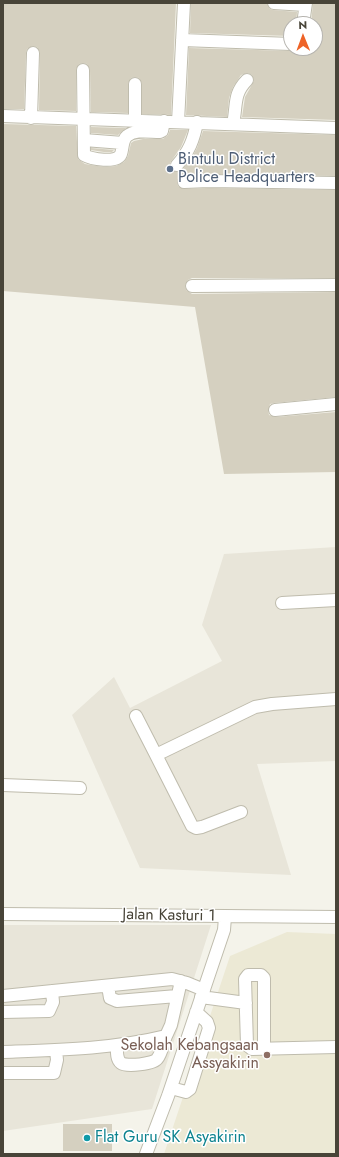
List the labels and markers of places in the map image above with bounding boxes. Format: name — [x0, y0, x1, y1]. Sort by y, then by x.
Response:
place label: Bintulu District Police Headquarters — [178, 150, 315, 188]
marker: Bintulu District Police Headquarters — [165, 164, 175, 174]
place label: Sekolah Kebangsaan Assyakirin — [121, 1036, 259, 1074]
marker: Sekolah Kebangsaan Assyakirin — [262, 1050, 272, 1060]
place label: Flat Guru SK Asyakirin — [95, 1128, 246, 1148]
marker: Flat Guru SK Asyakirin — [82, 1133, 92, 1143]

